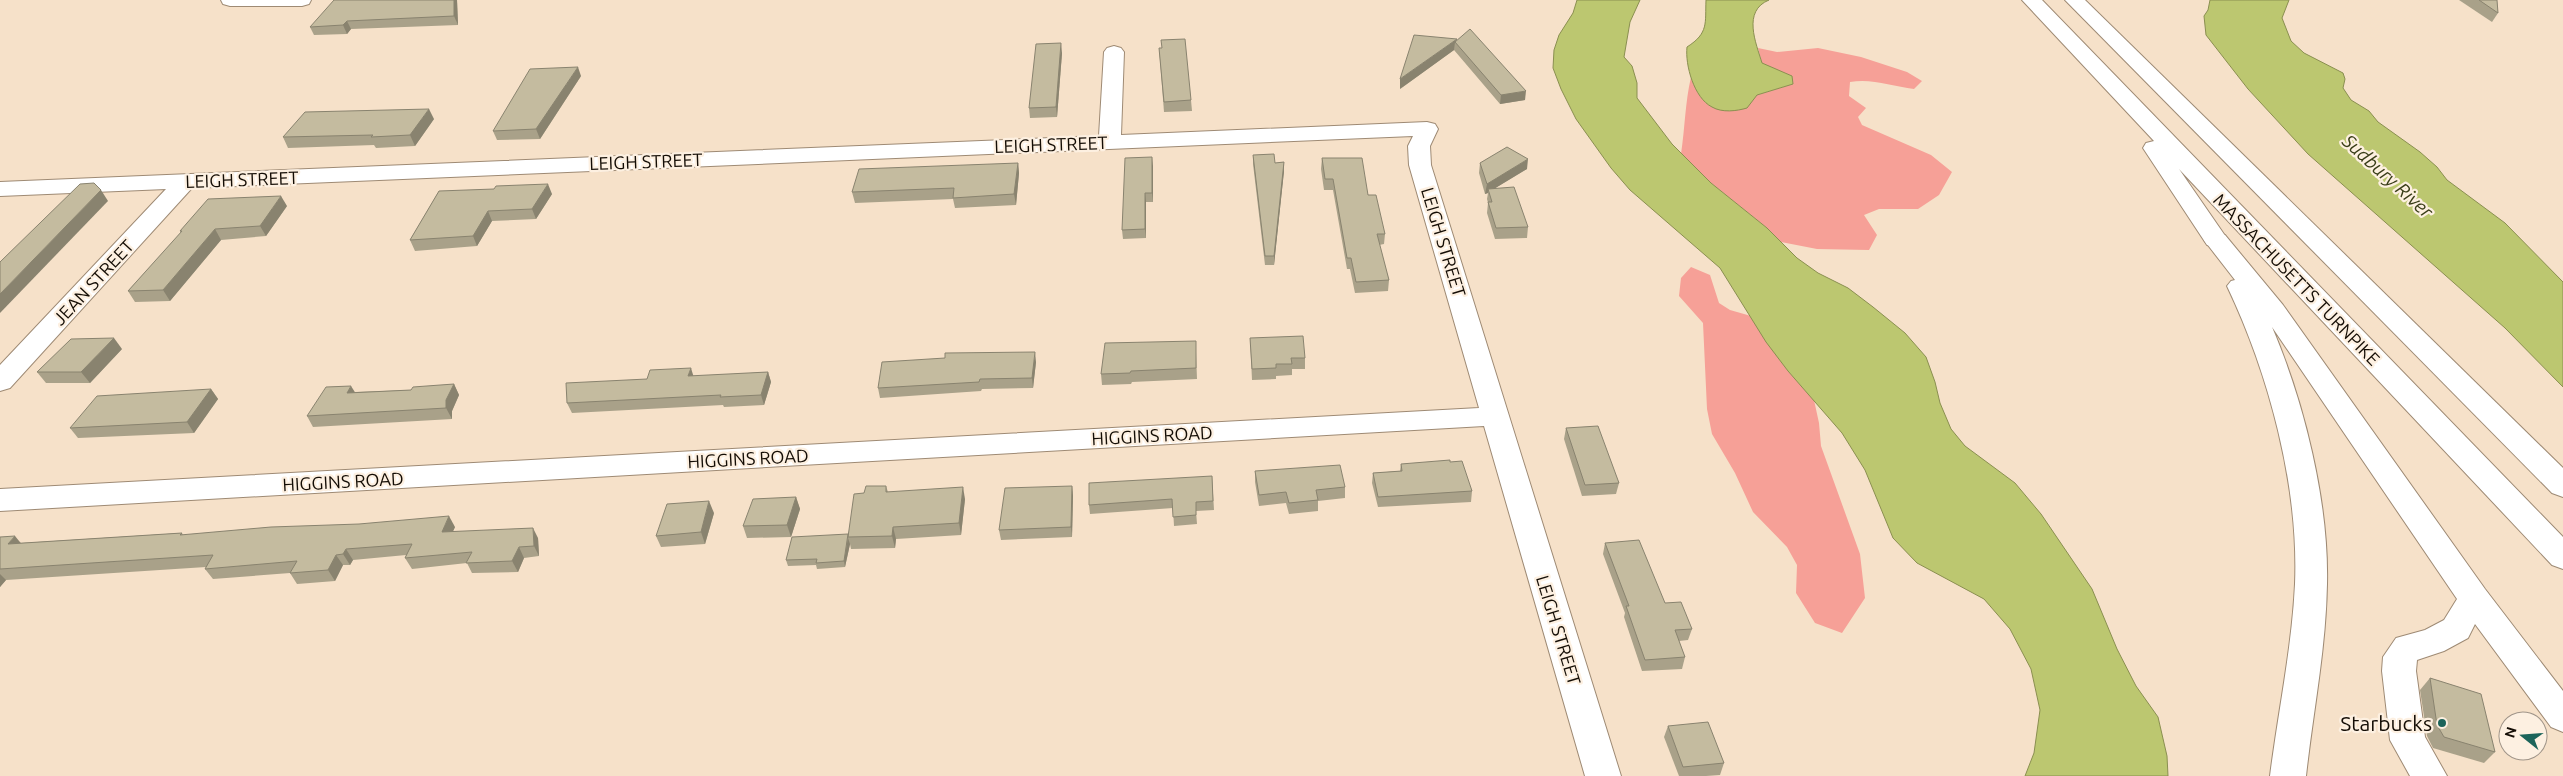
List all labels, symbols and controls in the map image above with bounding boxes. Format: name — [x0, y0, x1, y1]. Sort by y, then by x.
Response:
water label: Sudbury River — [2338, 129, 2438, 223]
street label: LEIGH STREET — [994, 132, 1108, 156]
street label: LEIGH STREET — [589, 149, 703, 173]
street label: LEIGH STREET — [185, 167, 299, 191]
street label: LEIGH STREET — [1418, 185, 1470, 299]
street label: MASSACHUSETTS TURNPIKE — [2210, 189, 2384, 369]
street label: JEAN STREET — [49, 235, 137, 329]
street label: HIGGINS ROAD — [1091, 422, 1213, 448]
street label: HIGGINS ROAD — [687, 445, 809, 471]
street label: HIGGINS ROAD — [282, 468, 404, 494]
street label: LEIGH STREET — [1533, 573, 1585, 687]
place label: Starbucks — [2340, 711, 2432, 735]
north arrow — [2498, 711, 2548, 761]
marker: Starbucks — [2436, 717, 2448, 729]
text: N — [2501, 725, 2520, 740]

